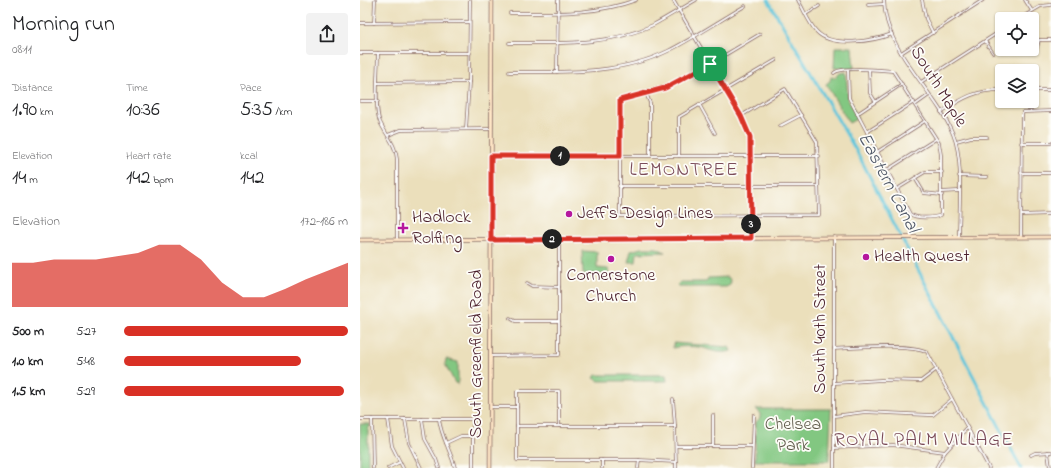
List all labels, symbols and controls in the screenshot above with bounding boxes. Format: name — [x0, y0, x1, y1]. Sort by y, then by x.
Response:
text: Morning run — [12, 9, 115, 41]
map controls — [995, 12, 1039, 108]
button: locate — [995, 12, 1039, 56]
button: share — [306, 13, 348, 55]
text: 08:11 — [12, 40, 32, 59]
street label: South Maple — [903, 41, 974, 133]
pin — [693, 47, 727, 81]
icon: arrive — [699, 53, 721, 75]
button: layers — [995, 64, 1039, 108]
text: Distance — [12, 80, 53, 96]
text: Time — [126, 80, 148, 96]
text: Pace — [240, 80, 261, 96]
text: 1.90 — [12, 96, 37, 125]
text: 10:36 — [126, 96, 160, 125]
text: 5:35 — [240, 96, 273, 125]
text: km — [37, 104, 53, 120]
text: /km — [273, 104, 292, 120]
water label: Eastern Canal — [850, 128, 927, 240]
pin: 1 — [550, 146, 570, 166]
text: Elevation — [12, 148, 52, 164]
text: Heart rate — [126, 148, 171, 164]
text: kcal — [240, 148, 258, 164]
text: 1 — [558, 148, 562, 164]
district label: LEMONTREE — [630, 157, 738, 184]
text: 14 — [12, 164, 27, 193]
text: 142 — [126, 164, 151, 193]
text: 142 — [240, 164, 265, 193]
text: m — [27, 172, 38, 188]
text: bpm — [151, 172, 174, 188]
place label: Jeff's Design Lines — [577, 201, 713, 228]
place label: Hadlock Rolfing — [412, 205, 471, 253]
marker: Jeff's Design Lines — [564, 209, 574, 219]
text: Elevation — [12, 212, 60, 231]
text: 172–186 m — [300, 212, 348, 231]
pin: 3 — [741, 214, 761, 234]
text: 3 — [749, 216, 753, 232]
marker: Hadlock Rolfing — [397, 222, 409, 234]
pin: 2 — [542, 229, 562, 249]
text: 2 — [549, 231, 555, 247]
place label: Health Quest — [874, 244, 969, 270]
marker: Health Quest — [861, 252, 871, 262]
marker: Cornerstone Church — [606, 254, 616, 264]
place label: Cornerstone Church — [567, 263, 656, 310]
street label: South 40th Street — [808, 264, 834, 394]
street label: South Greenfield Road — [464, 270, 490, 438]
text: 500 m — [12, 322, 44, 341]
text: 5:27 — [76, 322, 96, 341]
text: 1.0 km — [12, 352, 43, 371]
text: 5:48 — [76, 352, 95, 371]
text: 1.5 km — [12, 382, 45, 401]
text: 5:29 — [76, 382, 95, 401]
park label: Chelsea Park — [765, 412, 821, 459]
district label: ROYAL PALM VILLAGE — [834, 427, 1014, 454]

